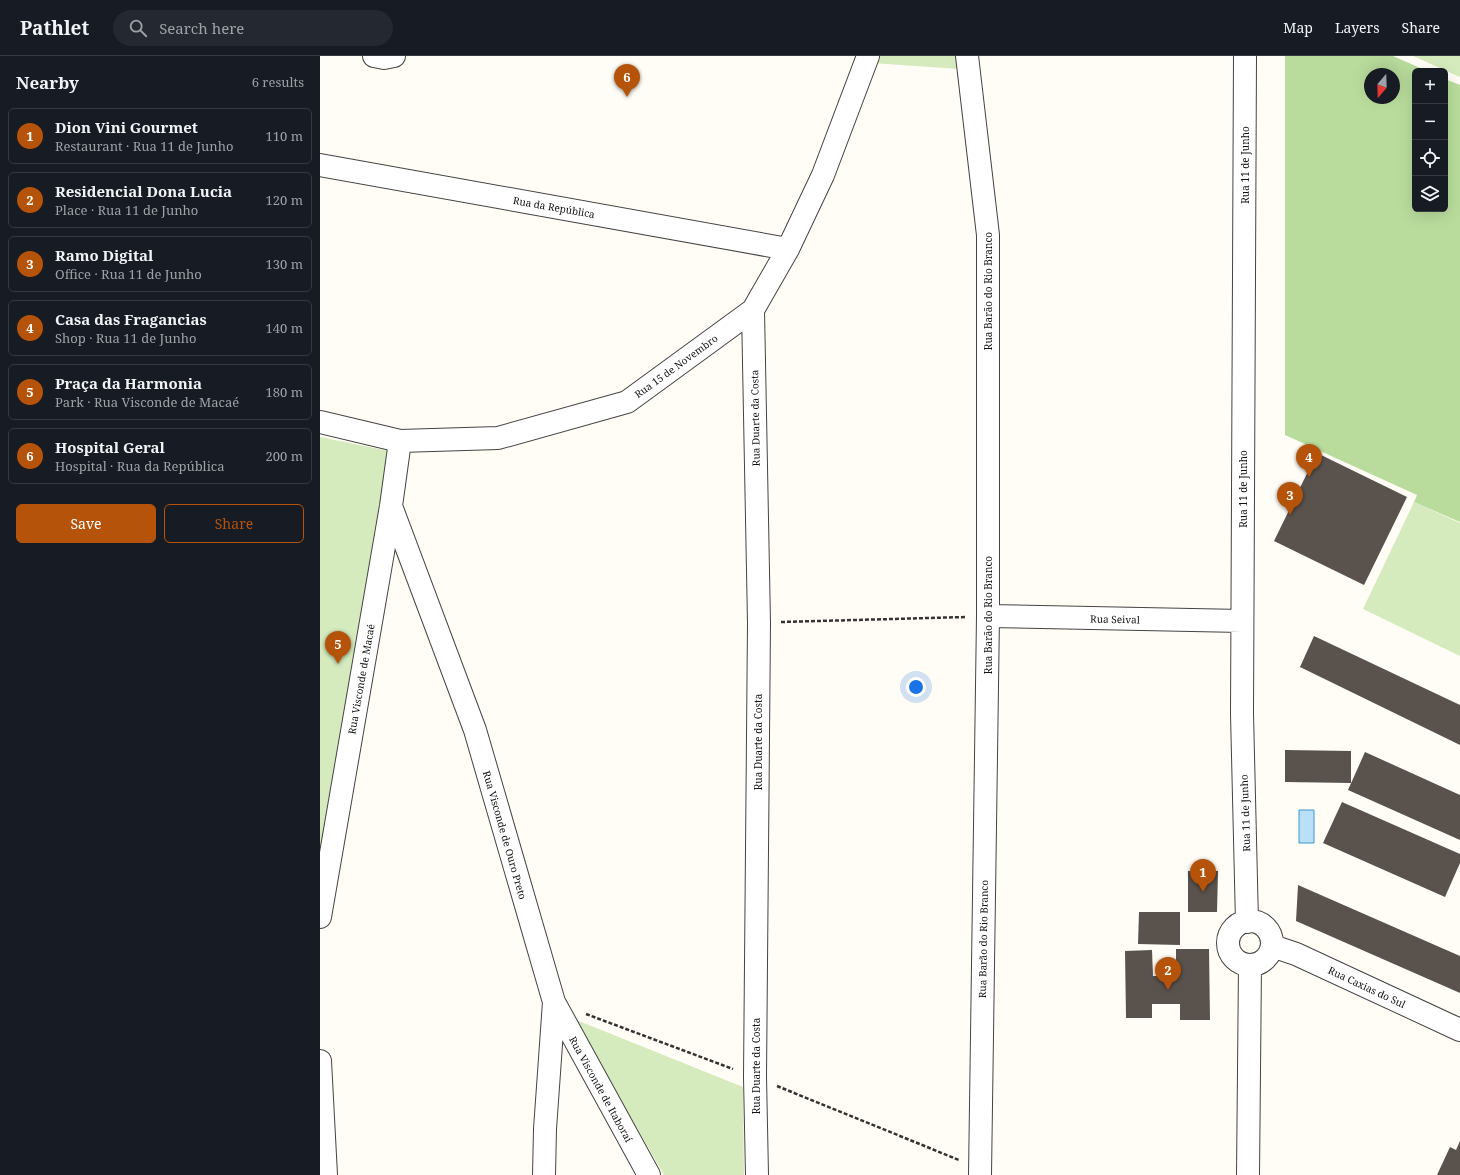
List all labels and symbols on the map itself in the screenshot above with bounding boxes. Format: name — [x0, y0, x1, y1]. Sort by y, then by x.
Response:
pin: 6 — [614, 64, 640, 97]
north arrow — [1364, 68, 1400, 104]
street label: Rua 11 de Junho — [1238, 126, 1252, 204]
street label: Rua da República — [512, 193, 596, 221]
street label: Rua Barão do Rio Branco — [981, 232, 995, 350]
street label: Rua 15 de Novembro — [632, 331, 721, 401]
street label: Rua Duarte da Costa — [747, 369, 763, 466]
pin: 4 — [1296, 444, 1322, 477]
street label: Rua 11 de Junho — [1236, 450, 1250, 528]
pin: 3 — [1277, 482, 1303, 515]
street label: Rua Barão do Rio Branco — [981, 556, 995, 674]
street label: Rua Seival — [1090, 612, 1140, 626]
street label: Rua Visconde de Macaé — [344, 623, 378, 735]
pin: 5 — [325, 631, 351, 664]
your location — [906, 677, 926, 697]
street label: Rua Duarte da Costa — [751, 693, 765, 790]
street label: Rua Visconde de Ouro Preto — [480, 769, 530, 901]
street label: Rua 11 de Junho — [1237, 774, 1253, 852]
pin: 1 — [1190, 859, 1216, 892]
street label: Rua Barão do Rio Branco — [975, 880, 991, 998]
pin: 2 — [1155, 957, 1181, 990]
street label: Rua Caxias do Sul — [1326, 963, 1408, 1011]
street label: Rua Duarte da Costa — [749, 1017, 763, 1114]
street label: Rua Visconde de Itaboraí — [566, 1034, 636, 1145]

